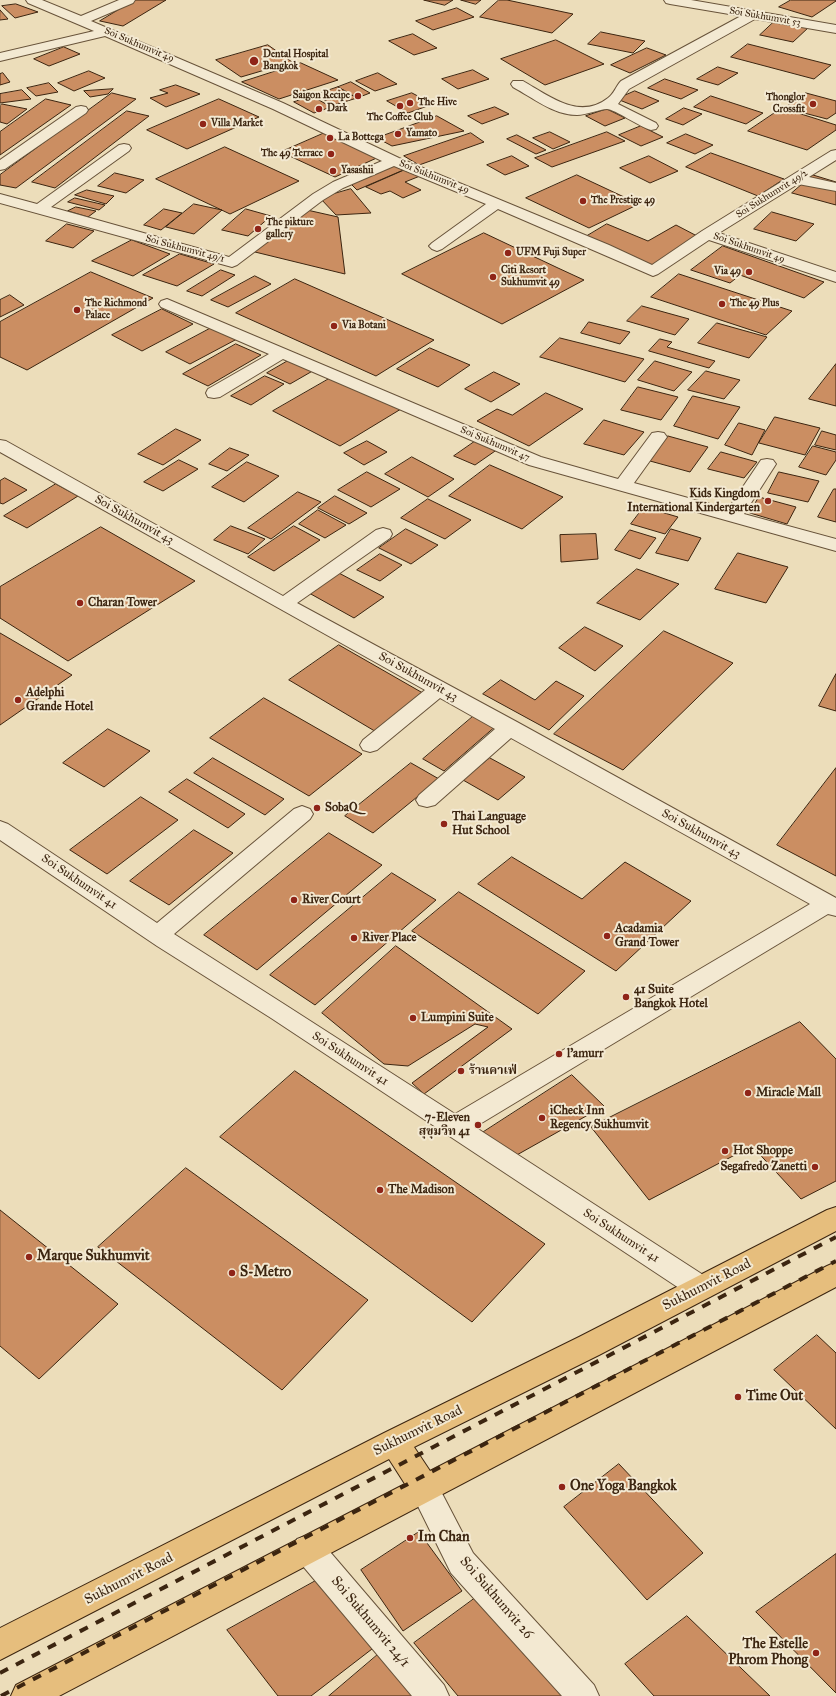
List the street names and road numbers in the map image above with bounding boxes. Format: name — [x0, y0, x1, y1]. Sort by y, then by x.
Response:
street label: Soi Sukhumvit 53 — [728, 5, 802, 29]
street label: Soi Sukhumvit 49 — [102, 25, 176, 65]
street label: Soi Sukhumvit 49 — [397, 157, 471, 197]
street label: Soi Sukhumvit 49/2 — [734, 167, 810, 221]
street label: Soi Sukhumvit 49 — [712, 230, 786, 266]
street label: Soi Sukhumvit 49/1 — [144, 233, 226, 265]
street label: Soi Sukhumvit 47 — [458, 424, 532, 464]
street label: Soi Sukhumvit 43 — [92, 492, 176, 548]
street label: Soi Sukhumvit 43 — [376, 649, 460, 705]
street label: Soi Sukhumvit 43 — [659, 806, 743, 862]
street label: Soi Sukhumvit 41 — [39, 851, 119, 913]
street label: Soi Sukhumvit 41 — [309, 1029, 391, 1089]
street label: Soi Sukhumvit 41 — [580, 1206, 662, 1266]
street label: Sukhumvit Road — [660, 1255, 754, 1315]
street label: Sukhumvit Road — [371, 1402, 465, 1460]
street label: Sukhumvit Road — [82, 1549, 176, 1609]
street label: Soi Sukhumvit 26 — [456, 1553, 536, 1643]
street label: Soi Sukhumvit 24/1 — [327, 1573, 413, 1671]

